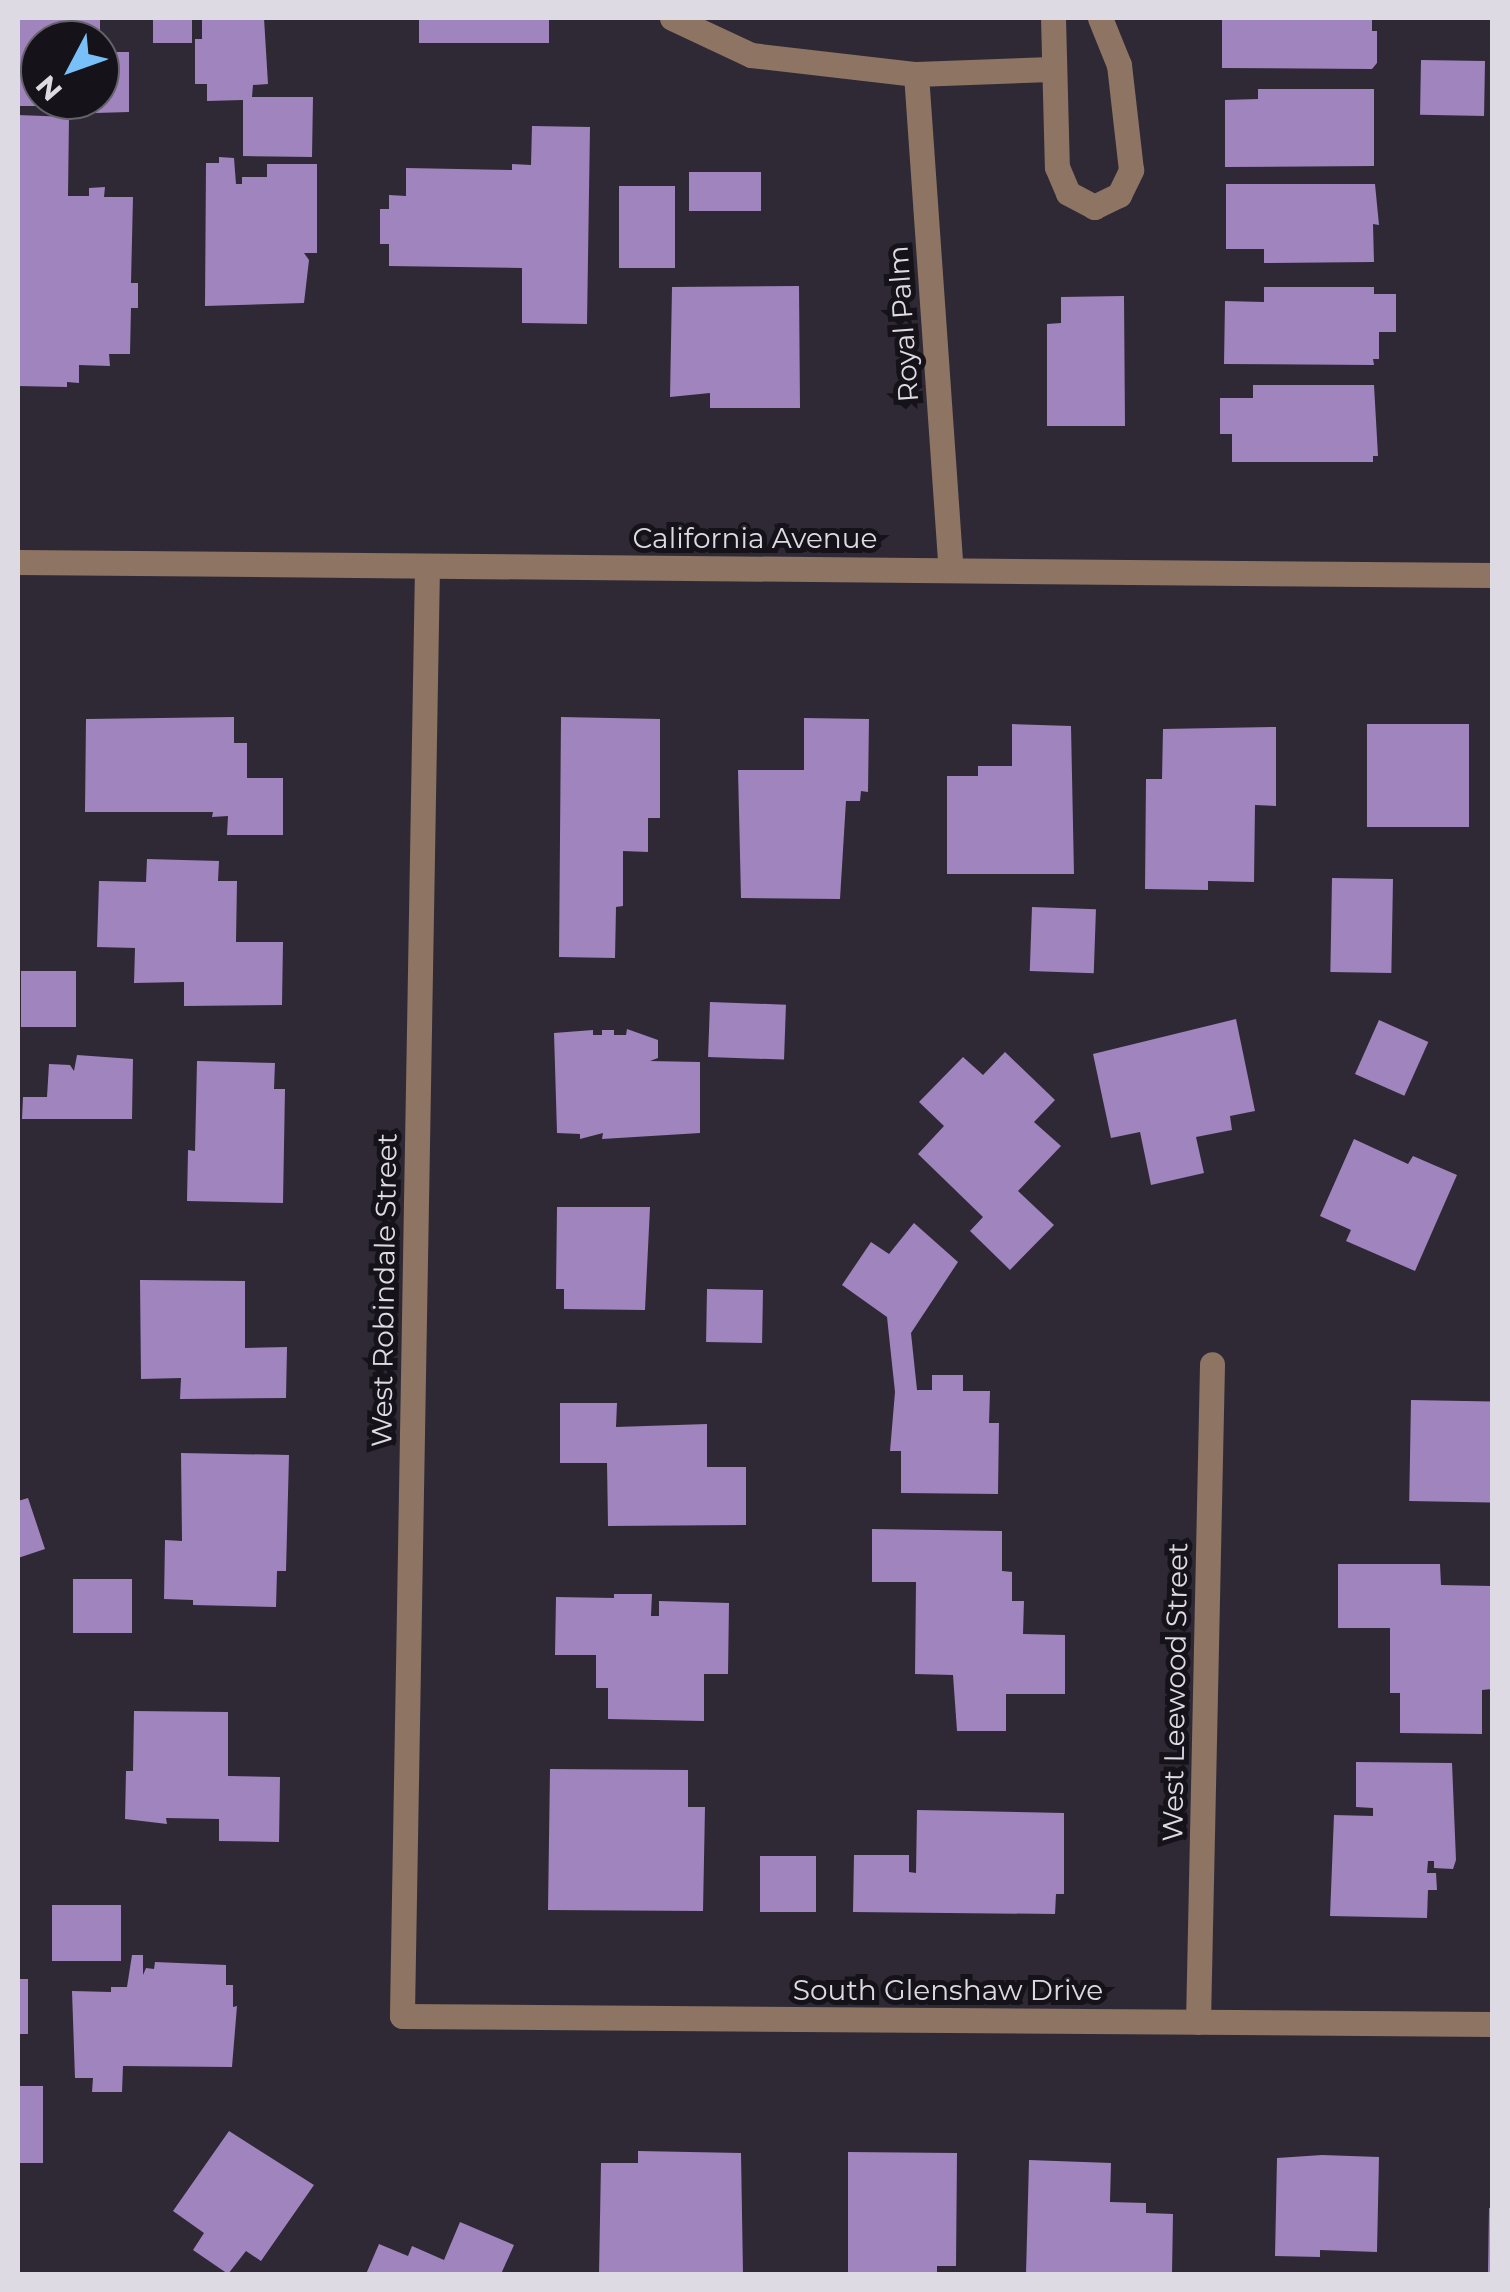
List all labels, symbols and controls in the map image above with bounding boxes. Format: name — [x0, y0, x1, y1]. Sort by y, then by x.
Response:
north arrow — [20, 20, 120, 120]
text: N — [29, 69, 69, 108]
street label: Royal Palm — [881, 245, 925, 403]
street label: California Avenue — [632, 521, 878, 555]
street label: West Robindale Street — [364, 1133, 404, 1447]
street label: West Leewood Street — [1156, 1542, 1194, 1842]
street label: South Glenshaw Drive — [793, 1973, 1103, 2007]

